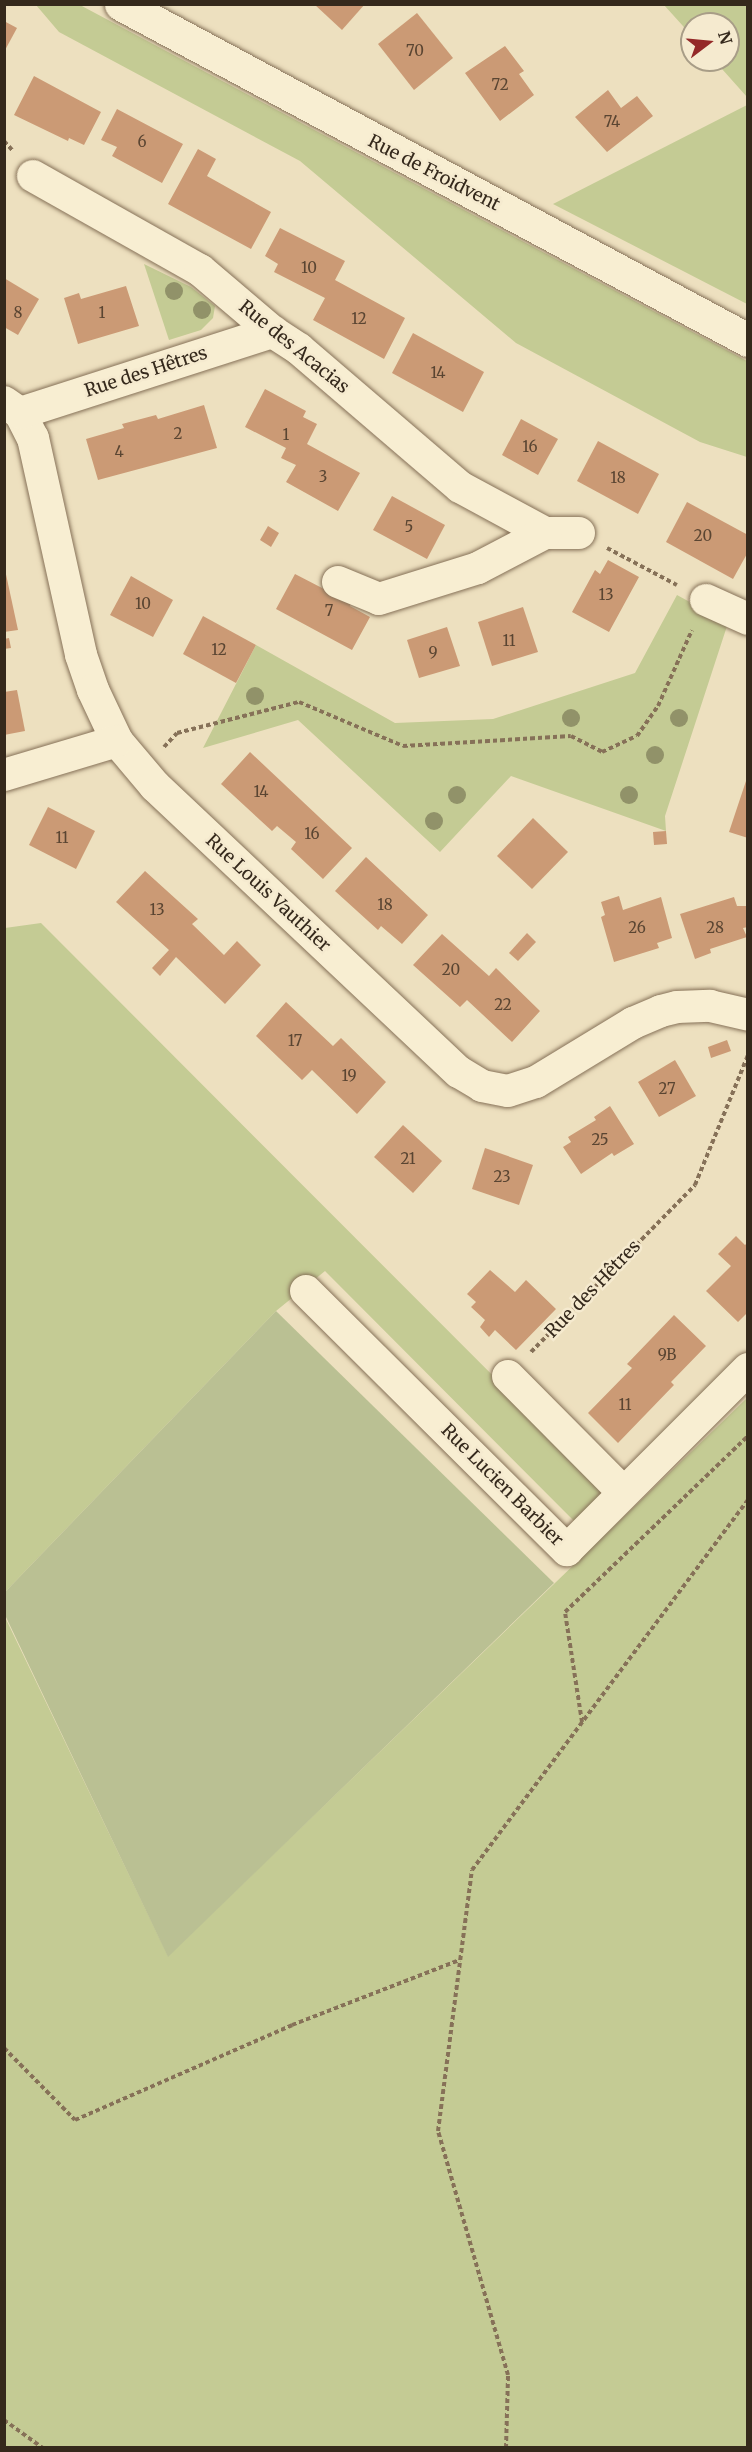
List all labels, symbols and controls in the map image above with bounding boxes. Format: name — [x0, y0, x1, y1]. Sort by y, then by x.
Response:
north arrow — [680, 12, 740, 72]
text: N — [714, 29, 737, 46]
house number: 70 — [406, 42, 424, 60]
house number: 72 — [491, 76, 509, 94]
house number: 74 — [604, 113, 620, 131]
street label: Rue de Froidvent — [364, 130, 504, 216]
house number: 6 — [137, 133, 147, 151]
house number: 10 — [301, 259, 317, 277]
street label: Rue des Acacias — [235, 296, 353, 398]
house number: 8 — [14, 304, 22, 322]
house number: 1 — [99, 304, 105, 322]
house number: 12 — [351, 310, 367, 328]
street label: Rue des Hêtres — [82, 342, 210, 402]
house number: 14 — [430, 364, 446, 382]
house number: 2 — [174, 425, 182, 443]
house number: 1 — [283, 426, 289, 444]
house number: 16 — [522, 438, 538, 456]
house number: 4 — [114, 443, 124, 461]
house number: 3 — [319, 468, 327, 486]
house number: 18 — [610, 469, 626, 487]
house number: 5 — [405, 518, 413, 536]
house number: 20 — [694, 527, 712, 545]
house number: 13 — [599, 586, 613, 604]
house number: 10 — [135, 595, 151, 613]
house number: 7 — [325, 602, 333, 620]
house number: 11 — [502, 632, 516, 650]
house number: 12 — [211, 641, 227, 659]
house number: 9 — [428, 644, 438, 662]
house number: 14 — [253, 783, 269, 801]
house number: 16 — [304, 825, 320, 843]
house number: 11 — [55, 829, 69, 847]
street label: Rue Louis Vauthier — [201, 830, 335, 956]
house number: 18 — [377, 896, 393, 914]
house number: 13 — [150, 901, 164, 919]
house number: 26 — [628, 919, 646, 937]
house number: 28 — [706, 919, 724, 937]
house number: 20 — [442, 961, 460, 979]
house number: 22 — [494, 996, 512, 1014]
house number: 17 — [288, 1032, 302, 1050]
house number: 19 — [341, 1067, 357, 1085]
house number: 27 — [659, 1080, 675, 1098]
house number: 25 — [591, 1131, 609, 1149]
house number: 21 — [400, 1150, 416, 1168]
house number: 23 — [494, 1168, 510, 1186]
street label: Rue des Hêtres — [541, 1236, 645, 1342]
house number: 9B — [658, 1346, 676, 1364]
house number: 11 — [618, 1396, 632, 1414]
street label: Rue Lucien Barbier — [437, 1420, 567, 1550]

